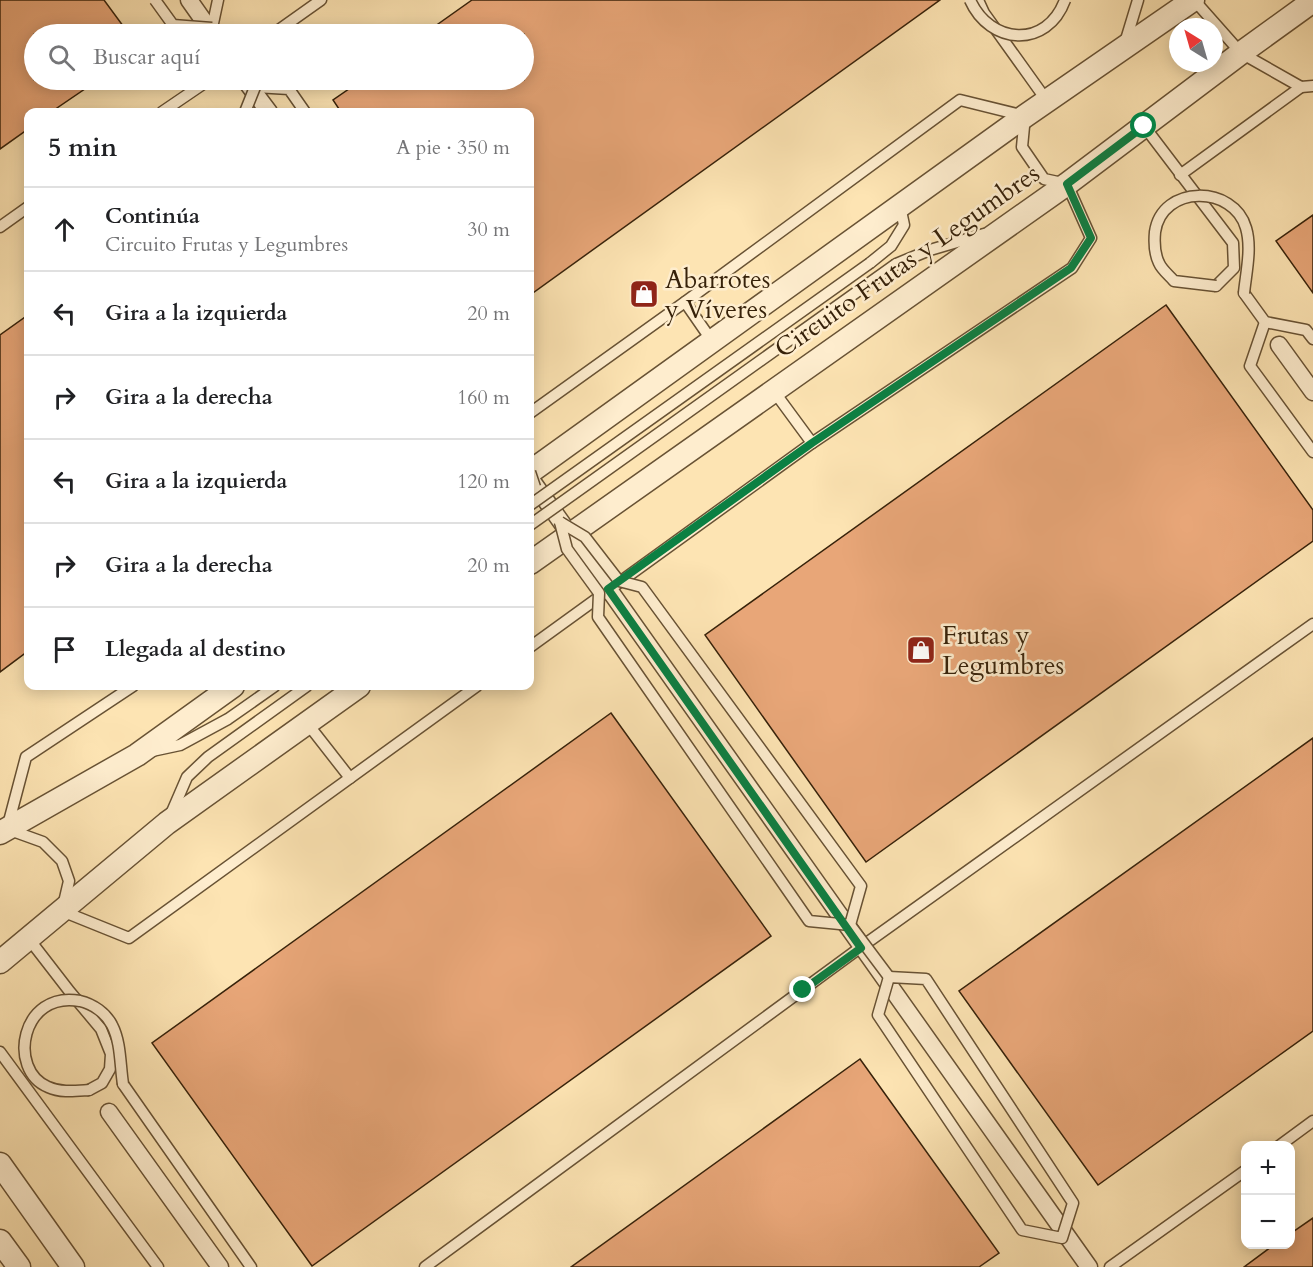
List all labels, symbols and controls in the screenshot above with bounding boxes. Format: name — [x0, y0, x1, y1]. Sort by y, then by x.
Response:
north arrow — [1169, 18, 1223, 72]
search box — [24, 24, 534, 90]
icon: search — [45, 41, 78, 74]
text: Buscar aquí — [93, 42, 200, 72]
route start — [1130, 112, 1156, 138]
text: 5 min — [48, 130, 117, 165]
text: A pie · 350 m — [396, 134, 510, 161]
street label: Circuito Frutas y Legumbres — [767, 156, 1047, 366]
text: Continúa — [105, 201, 200, 231]
icon: ahead — [48, 213, 81, 246]
text: 30 m — [467, 216, 510, 243]
text: Circuito Frutas y Legumbres — [105, 231, 348, 258]
place label: Abarrotes y Víveres — [664, 262, 770, 327]
shop icon: Abarrotes y Víveres — [628, 278, 660, 310]
icon: left — [48, 297, 81, 330]
text: Gira a la izquierda — [105, 298, 288, 328]
text: 20 m — [467, 300, 510, 327]
icon: right — [48, 381, 81, 414]
text: Gira a la derecha — [105, 382, 273, 412]
text: 160 m — [457, 384, 510, 411]
icon: left — [48, 465, 81, 498]
text: Gira a la izquierda — [105, 466, 288, 496]
text: 120 m — [457, 468, 510, 495]
icon: right — [48, 549, 81, 582]
text: Gira a la derecha — [105, 550, 273, 580]
text: 20 m — [467, 552, 510, 579]
place label: Frutas y Legumbres — [942, 618, 1064, 683]
icon: arrive — [48, 633, 81, 666]
text: Llegada al destino — [105, 634, 286, 664]
shop icon: Frutas y Legumbres — [905, 634, 937, 666]
route end — [789, 976, 815, 1002]
map controls — [1241, 1141, 1295, 1249]
button: + — [1241, 1141, 1295, 1195]
button: − — [1241, 1195, 1295, 1249]

